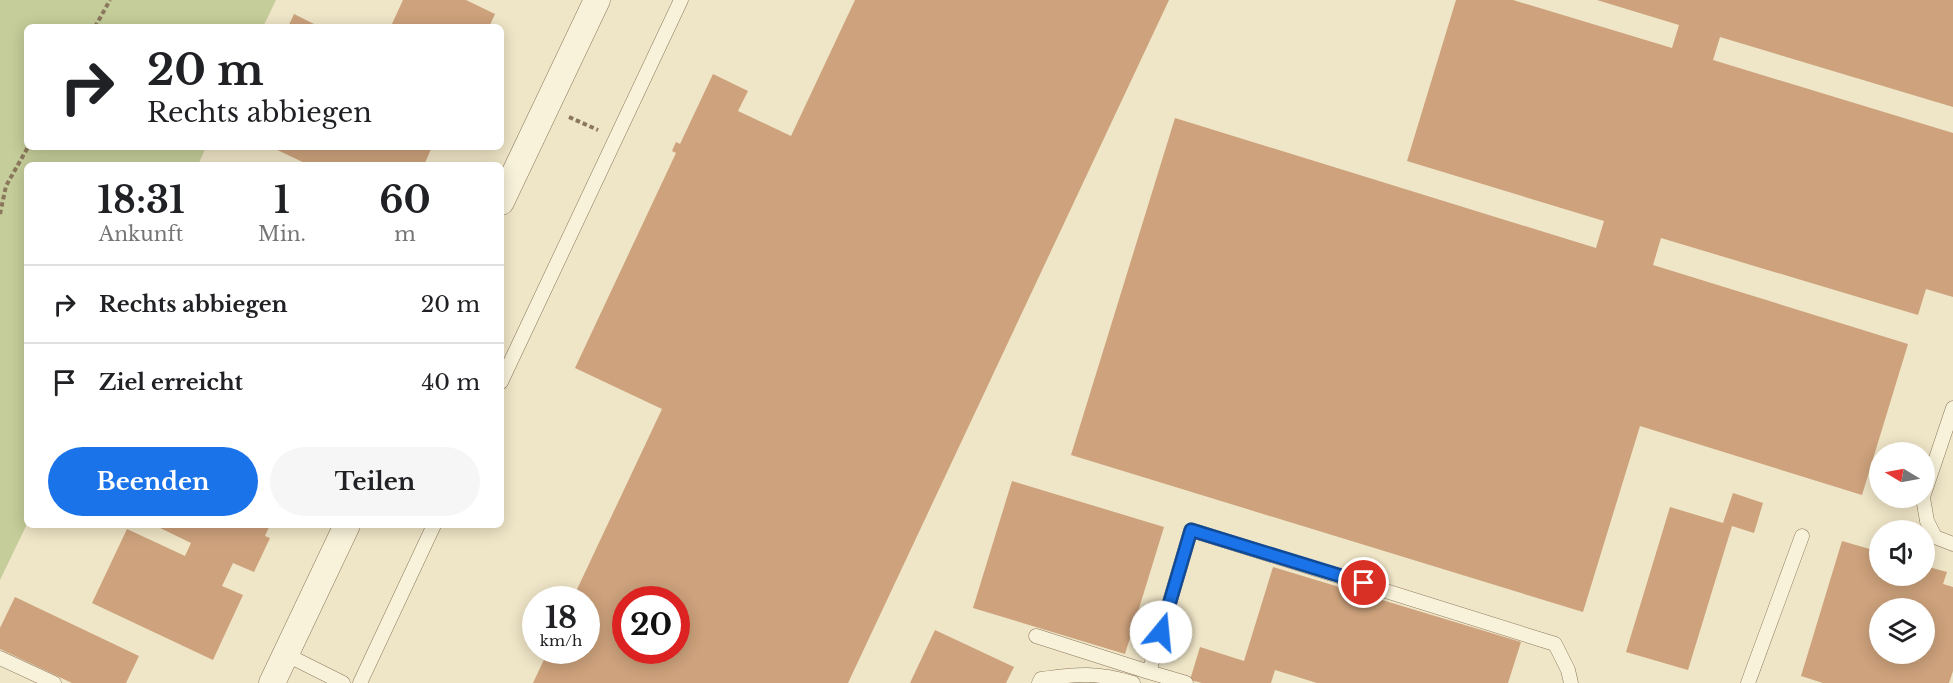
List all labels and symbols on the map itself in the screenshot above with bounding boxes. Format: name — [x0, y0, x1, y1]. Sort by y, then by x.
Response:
north arrow — [1869, 442, 1935, 508]
pin — [1338, 557, 1389, 608]
speed limit sign: 20 — [612, 586, 690, 664]
position arrow — [1129, 600, 1193, 664]

